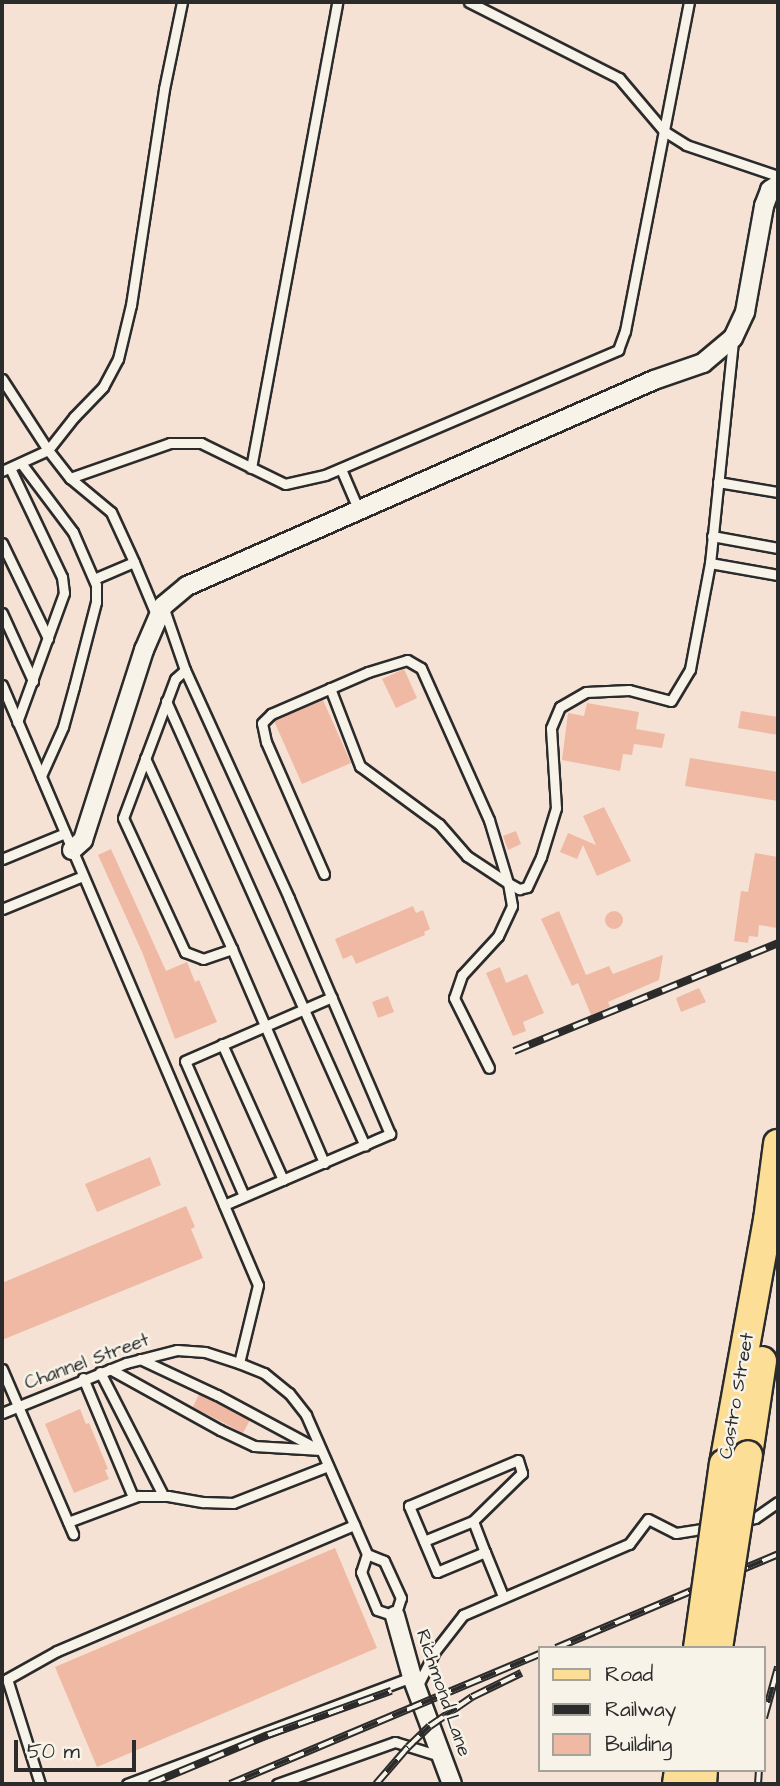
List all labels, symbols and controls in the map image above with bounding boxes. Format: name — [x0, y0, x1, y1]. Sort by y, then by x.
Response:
street label: Channel Street — [22, 1329, 152, 1395]
street label: Castro Street — [715, 1331, 759, 1461]
street label: Richmond Lane — [411, 1627, 475, 1759]
legend — [538, 1646, 766, 1772]
text: Road — [605, 1660, 653, 1689]
text: Railway — [605, 1695, 676, 1724]
scale bar — [18, 1726, 140, 1770]
text: Building — [605, 1730, 672, 1759]
text: 50 m — [27, 1737, 80, 1766]

